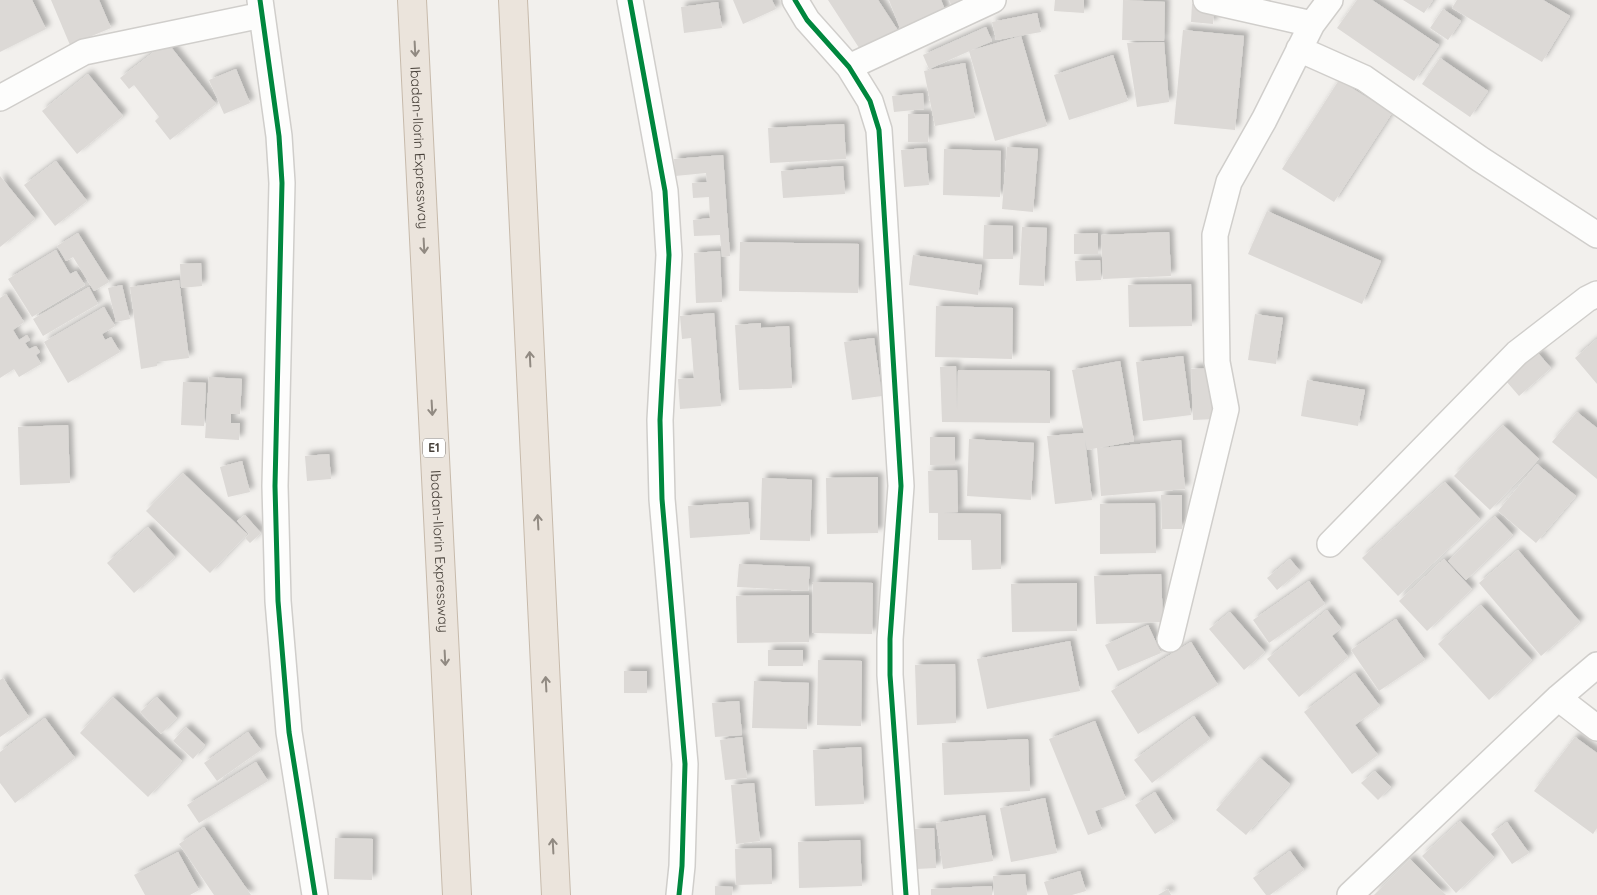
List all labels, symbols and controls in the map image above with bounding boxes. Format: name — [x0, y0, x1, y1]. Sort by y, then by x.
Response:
one-way arrow — [410, 40, 419, 56]
street label: Ibadan-Ilorin Expressway — [406, 66, 433, 230]
one-way arrow — [420, 238, 429, 254]
one-way arrow — [526, 352, 535, 368]
one-way arrow — [428, 400, 437, 416]
road number: E1 — [423, 438, 445, 458]
street label: Ibadan-Ilorin Expressway — [427, 470, 453, 633]
one-way arrow — [533, 514, 542, 530]
one-way arrow — [440, 650, 449, 666]
one-way arrow — [541, 676, 550, 692]
one-way arrow — [549, 839, 558, 855]

